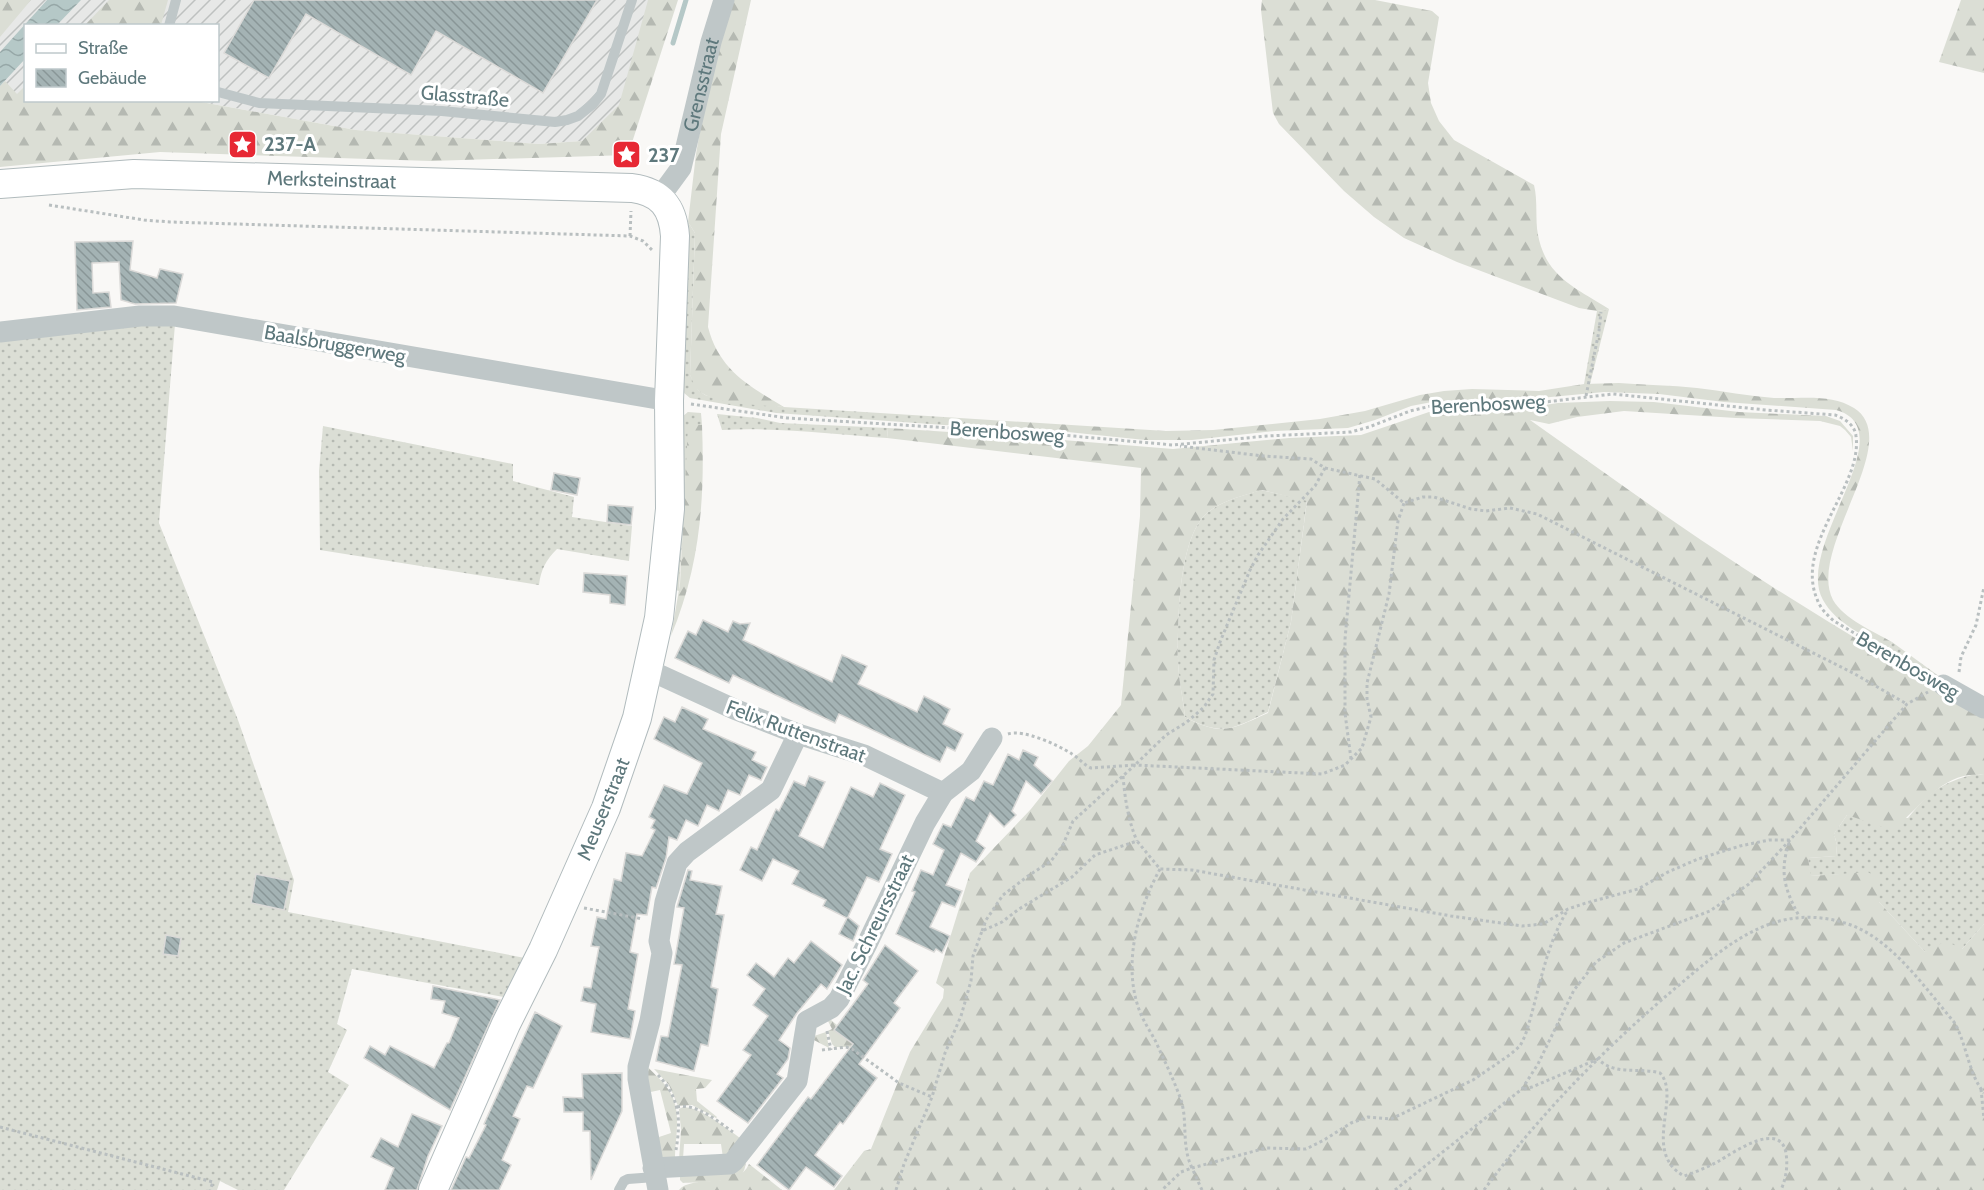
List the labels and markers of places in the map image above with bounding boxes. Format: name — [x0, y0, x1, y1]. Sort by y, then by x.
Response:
place icon: 237-A — [227, 128, 259, 160]
place label: 237-A — [264, 132, 317, 156]
place icon: 237 — [611, 139, 643, 171]
place label: 237 — [648, 143, 680, 167]

